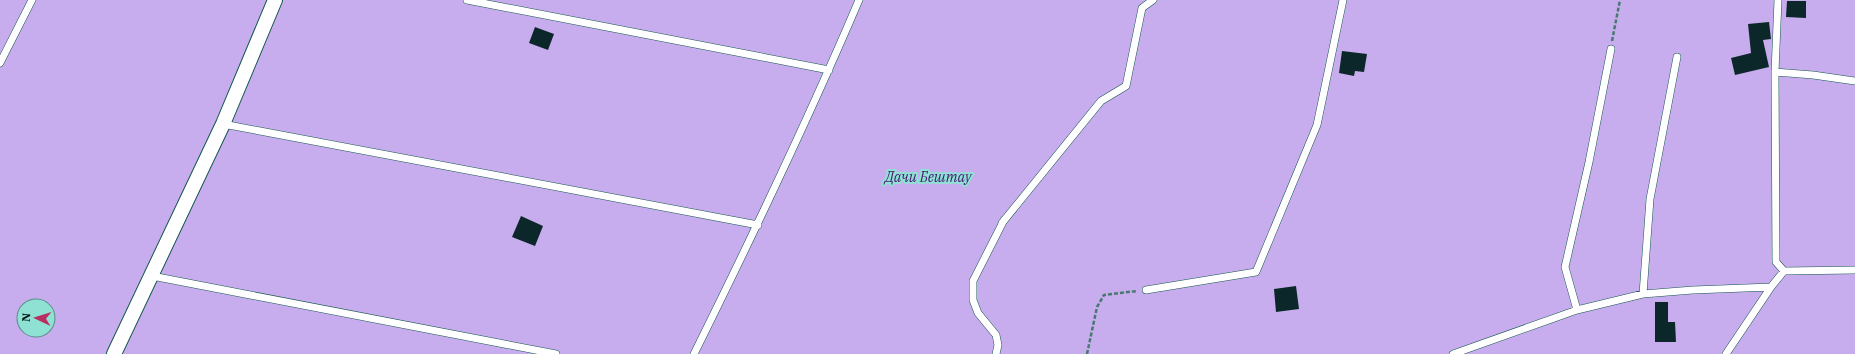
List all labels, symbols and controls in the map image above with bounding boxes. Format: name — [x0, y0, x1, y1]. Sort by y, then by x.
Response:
park label: Дачи Бештау — [883, 168, 973, 186]
north arrow — [16, 298, 56, 338]
text: N — [19, 312, 33, 322]

